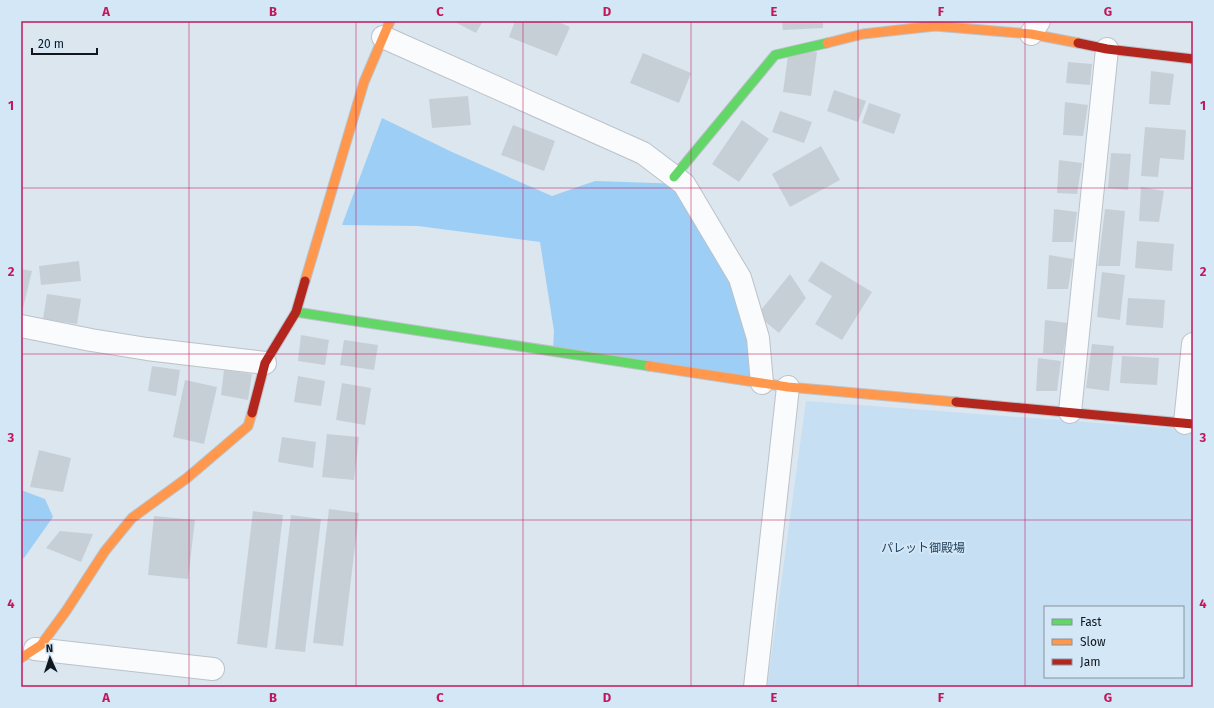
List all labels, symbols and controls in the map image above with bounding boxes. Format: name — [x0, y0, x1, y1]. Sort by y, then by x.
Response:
text: A — [101, 4, 110, 19]
text: B — [269, 4, 277, 19]
text: C — [436, 4, 444, 19]
text: D — [603, 4, 612, 19]
text: E — [771, 4, 778, 19]
text: F — [938, 4, 945, 19]
text: G — [1104, 4, 1112, 19]
scale bar — [32, 30, 97, 56]
text: 20 m — [38, 37, 64, 51]
text: 1 — [8, 98, 14, 113]
text: 1 — [1200, 98, 1206, 113]
text: 2 — [8, 264, 15, 279]
text: 2 — [1200, 264, 1207, 279]
text: 3 — [7, 430, 15, 445]
text: 3 — [1199, 430, 1207, 445]
park label: パレット御殿場 — [881, 541, 965, 555]
text: 4 — [7, 596, 15, 611]
text: 4 — [1199, 596, 1207, 611]
legend — [1044, 606, 1184, 678]
text: Fast — [1080, 615, 1102, 629]
text: Slow — [1080, 635, 1106, 649]
north arrow — [30, 638, 70, 678]
text: N — [46, 642, 53, 655]
text: Jam — [1080, 655, 1100, 669]
text: A — [101, 690, 110, 705]
text: B — [269, 690, 277, 705]
text: C — [436, 690, 444, 705]
text: D — [603, 690, 612, 705]
text: E — [771, 690, 778, 705]
text: F — [938, 690, 945, 705]
text: G — [1104, 690, 1112, 705]

